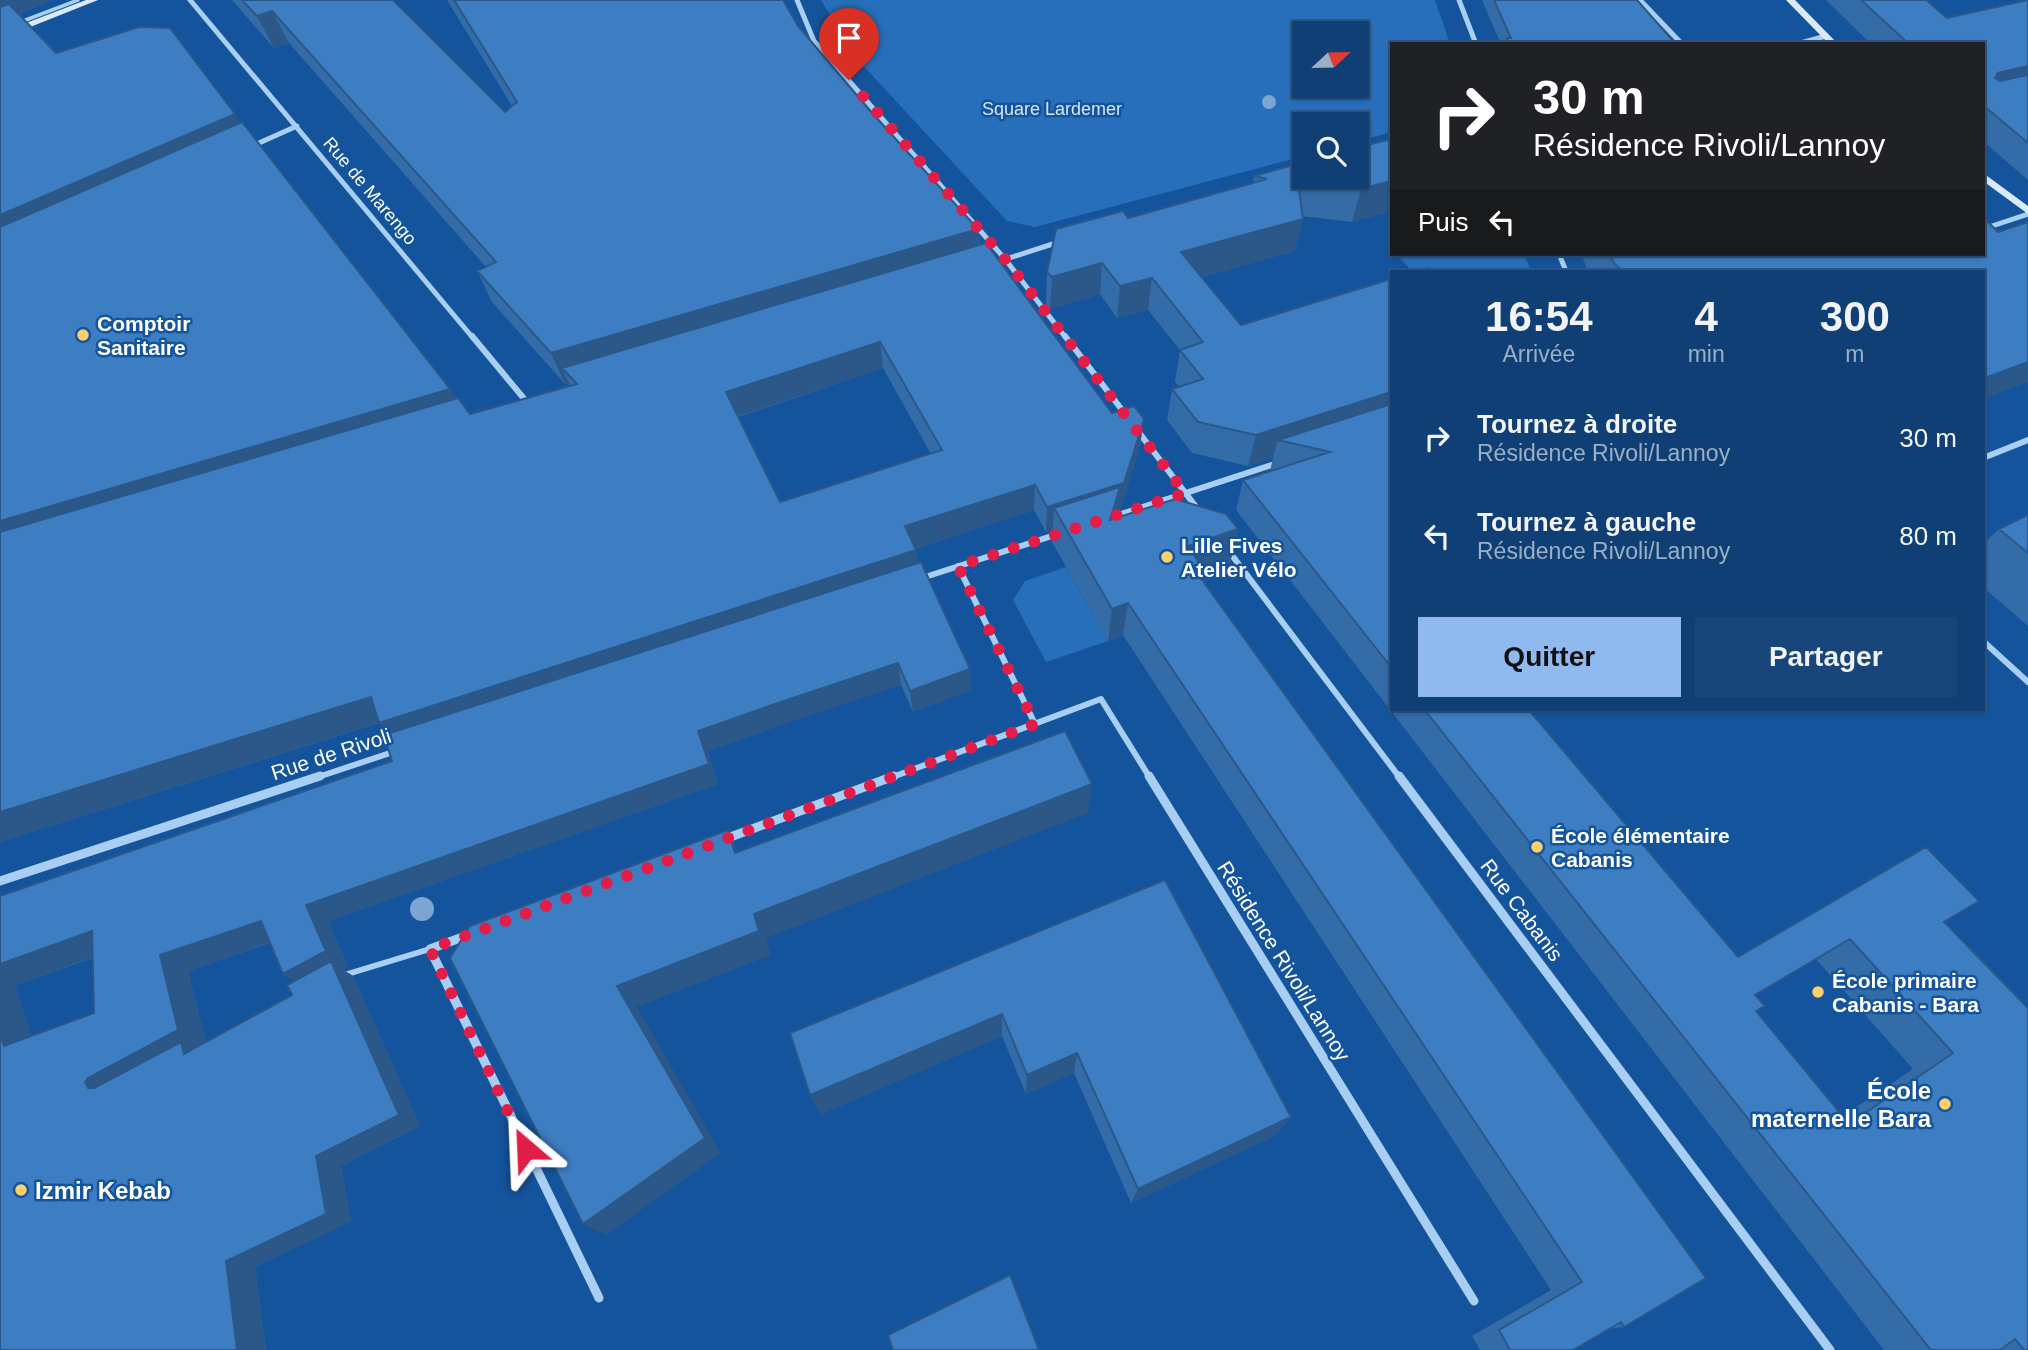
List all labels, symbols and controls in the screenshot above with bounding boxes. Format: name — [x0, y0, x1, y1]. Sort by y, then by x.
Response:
pin — [819, 8, 879, 80]
icon: arrive — [830, 19, 868, 57]
north arrow — [1292, 21, 1368, 98]
map controls — [1292, 21, 1369, 189]
icon: right — [1418, 70, 1509, 161]
text: 30 m — [1533, 70, 1645, 124]
park label: Square Lardemer — [982, 99, 1122, 119]
button: search — [1292, 112, 1369, 189]
text: Résidence Rivoli/Lannoy — [1533, 127, 1885, 163]
street label: Rue de Marengo — [319, 133, 421, 249]
icon: left — [1483, 203, 1521, 241]
text: Puis — [1418, 207, 1469, 237]
text: 16:54 — [1485, 293, 1593, 340]
text: 4 — [1694, 293, 1718, 340]
text: 300 — [1820, 293, 1890, 340]
place label: Comptoir Sanitaire — [97, 312, 190, 359]
marker: Comptoir Sanitaire — [75, 327, 91, 343]
text: Arrivée — [1502, 341, 1575, 367]
text: min — [1688, 341, 1725, 367]
text: m — [1845, 341, 1864, 367]
text: Tournez à droite — [1477, 409, 1677, 439]
icon: right — [1418, 419, 1456, 457]
text: 30 m — [1899, 423, 1957, 453]
text: Résidence Rivoli/Lannoy — [1477, 440, 1730, 466]
text: Tournez à gauche — [1477, 507, 1696, 537]
icon: left — [1418, 517, 1456, 555]
text: 80 m — [1899, 521, 1957, 551]
place label: Lille Fives Atelier Vélo — [1181, 534, 1297, 581]
text: Résidence Rivoli/Lannoy — [1477, 538, 1730, 564]
marker: Lille Fives Atelier Vélo — [1159, 549, 1175, 565]
button: Quitter — [1418, 617, 1681, 697]
button: Partager — [1695, 617, 1957, 697]
street label: Rue de Rivoli — [268, 724, 394, 784]
place label: École élémentaire Cabanis — [1551, 824, 1730, 871]
marker: École élémentaire Cabanis — [1529, 839, 1545, 855]
street label: Rue Cabanis — [1476, 855, 1568, 965]
street label: Résidence Rivoli/Lannoy — [1213, 857, 1355, 1066]
place label: École primaire Cabanis - Bara — [1832, 969, 1979, 1016]
marker: École primaire Cabanis - Bara — [1810, 984, 1826, 1000]
place label: École maternelle Bara — [1751, 1077, 1932, 1132]
marker: École maternelle Bara — [1937, 1096, 1953, 1112]
position arrow — [489, 1112, 563, 1186]
place label: Izmir Kebab — [35, 1177, 171, 1204]
marker: Izmir Kebab — [13, 1182, 29, 1198]

